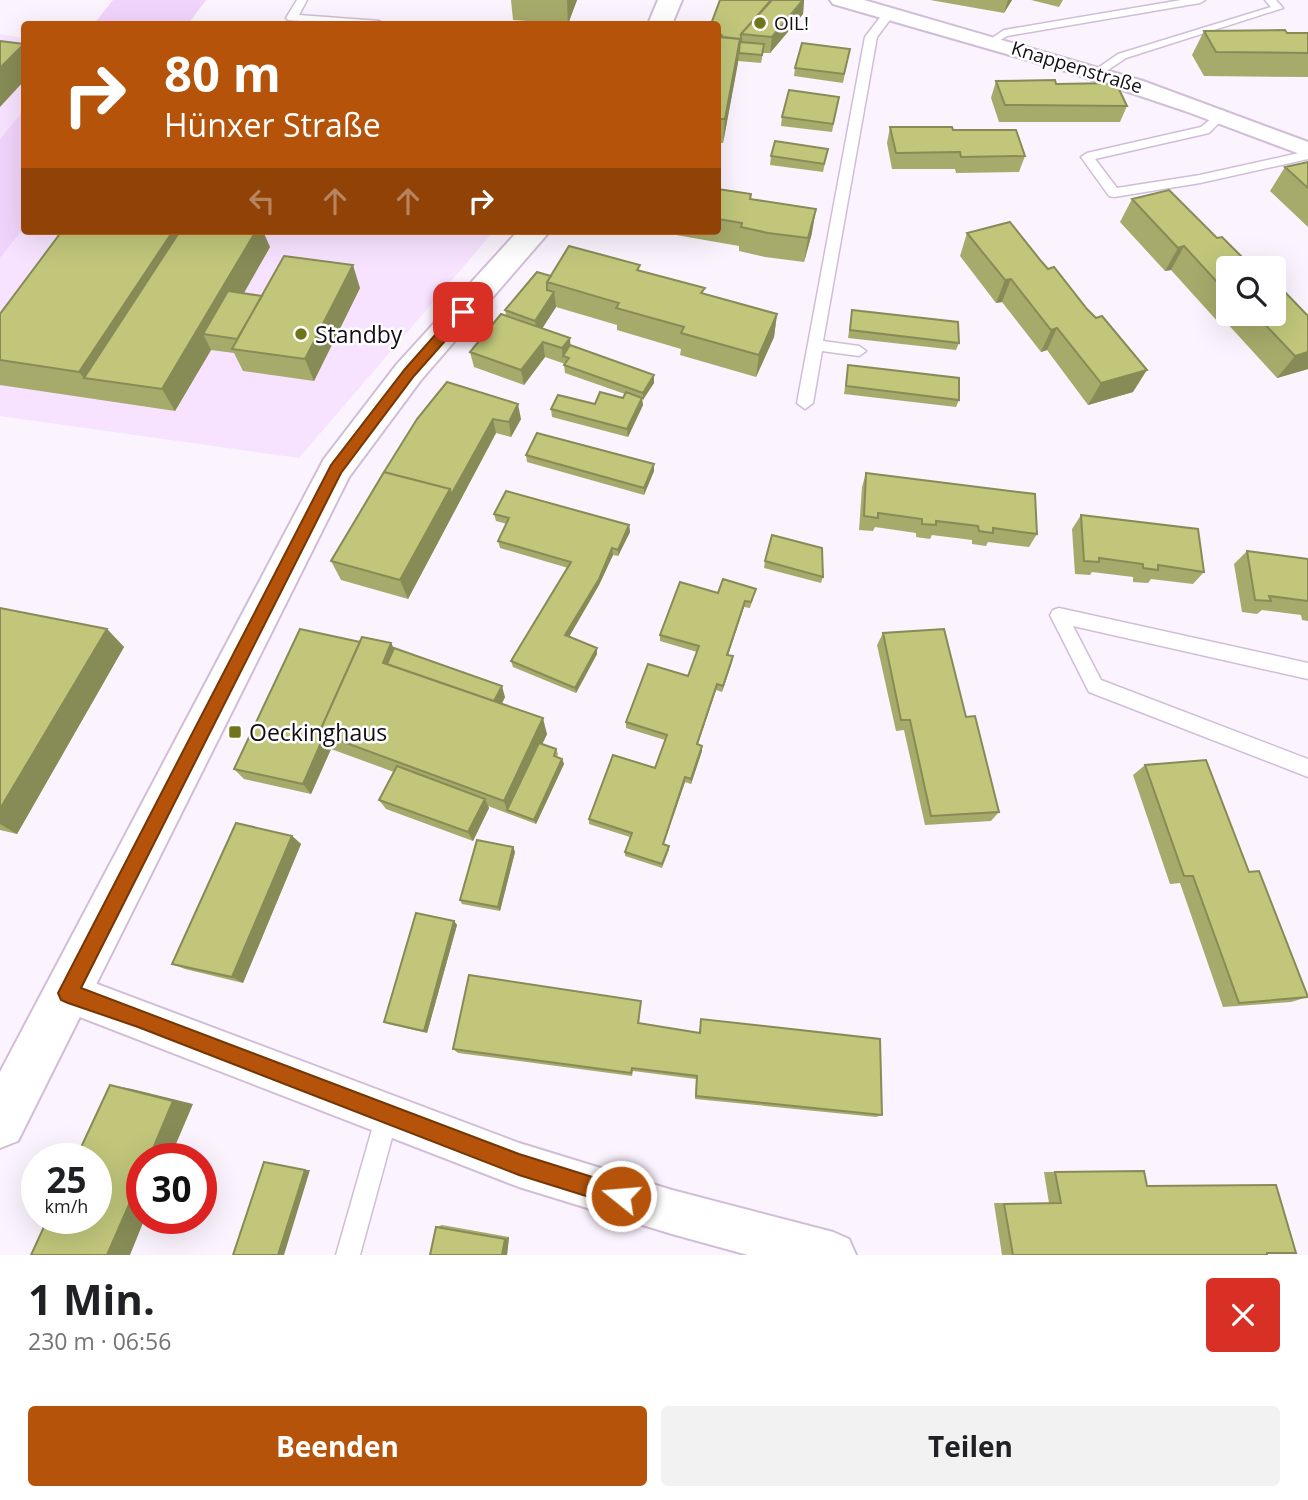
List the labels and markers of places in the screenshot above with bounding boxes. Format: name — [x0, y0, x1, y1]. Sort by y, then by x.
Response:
place label: OIL! — [774, 10, 809, 36]
marker: OIL! — [752, 15, 768, 31]
pin — [433, 282, 493, 342]
place label: Standby — [315, 318, 403, 350]
marker: Standby — [293, 326, 309, 342]
place label: Oeckinghaus — [249, 716, 387, 748]
marker: Oeckinghaus — [227, 724, 243, 740]

